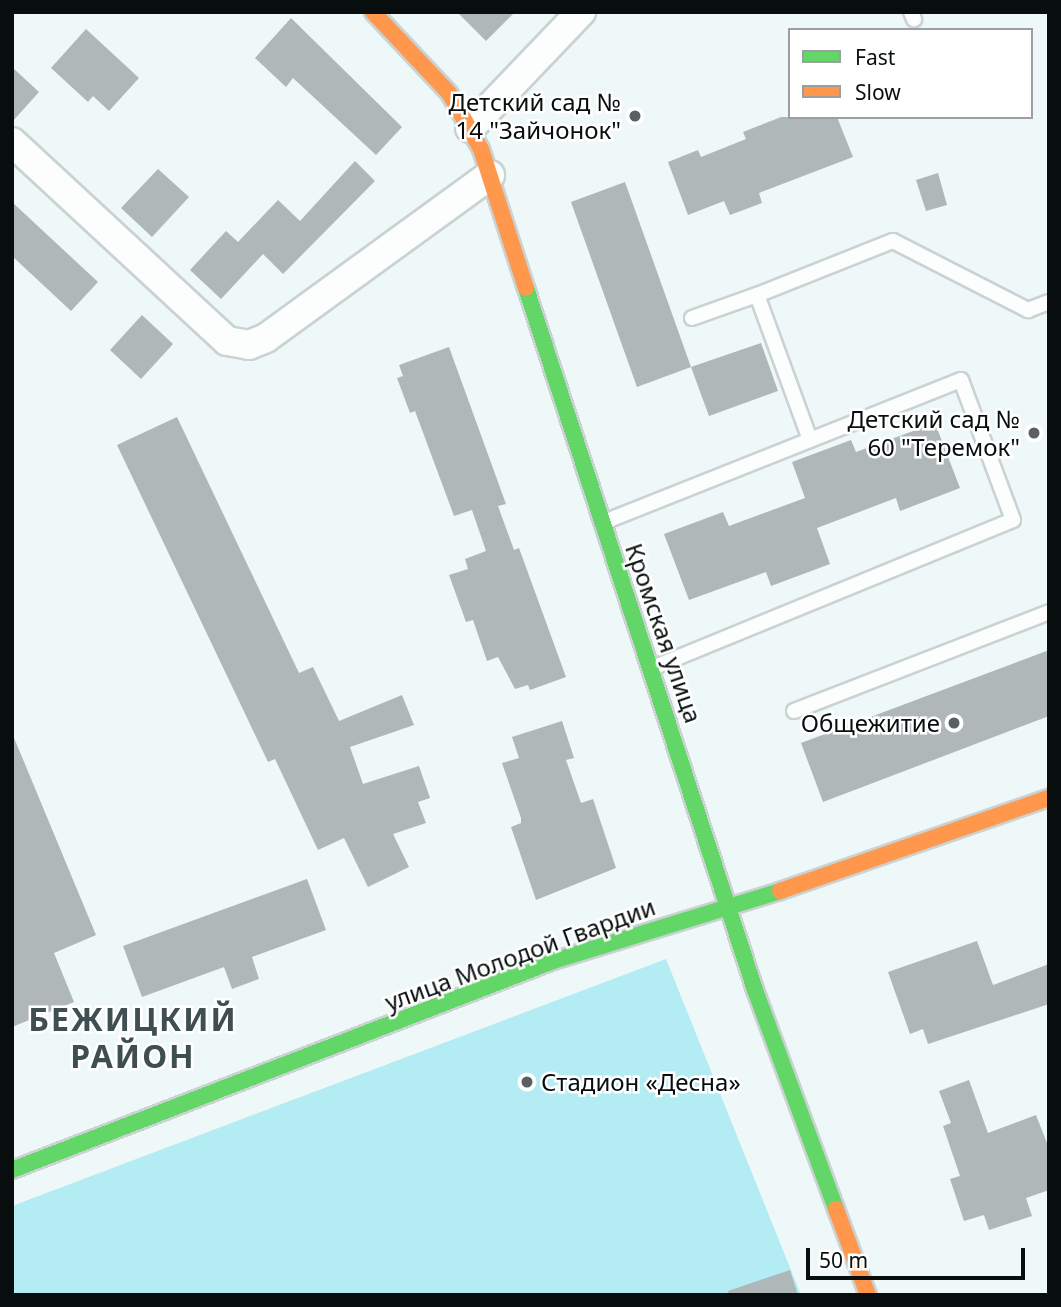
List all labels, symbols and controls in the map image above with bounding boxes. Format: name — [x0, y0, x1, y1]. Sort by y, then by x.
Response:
legend — [788, 28, 1033, 119]
text: Fast — [855, 43, 895, 71]
text: Slow — [855, 78, 901, 106]
place label: Детский сад № 14 "Зайчонок" — [449, 88, 621, 144]
marker: Детский сад № 14 "Зайчонок" — [627, 108, 643, 124]
place label: Детский сад № 60 "Теремок" — [848, 405, 1020, 461]
marker: Детский сад № 60 "Теремок" — [1026, 425, 1042, 441]
street label: Кромская улица — [620, 540, 708, 726]
place label: Общежитие — [801, 709, 940, 737]
marker: Общежитие — [946, 715, 962, 731]
street label: улица Молодой Гвардии — [381, 892, 659, 1016]
district label: БЕЖИЦКИЙ РАЙОН — [29, 1001, 237, 1076]
place label: Стадион «Десна» — [541, 1068, 741, 1096]
marker: Стадион «Десна» — [519, 1074, 535, 1090]
scale bar — [809, 1234, 1028, 1278]
text: 50 m — [819, 1246, 868, 1274]

